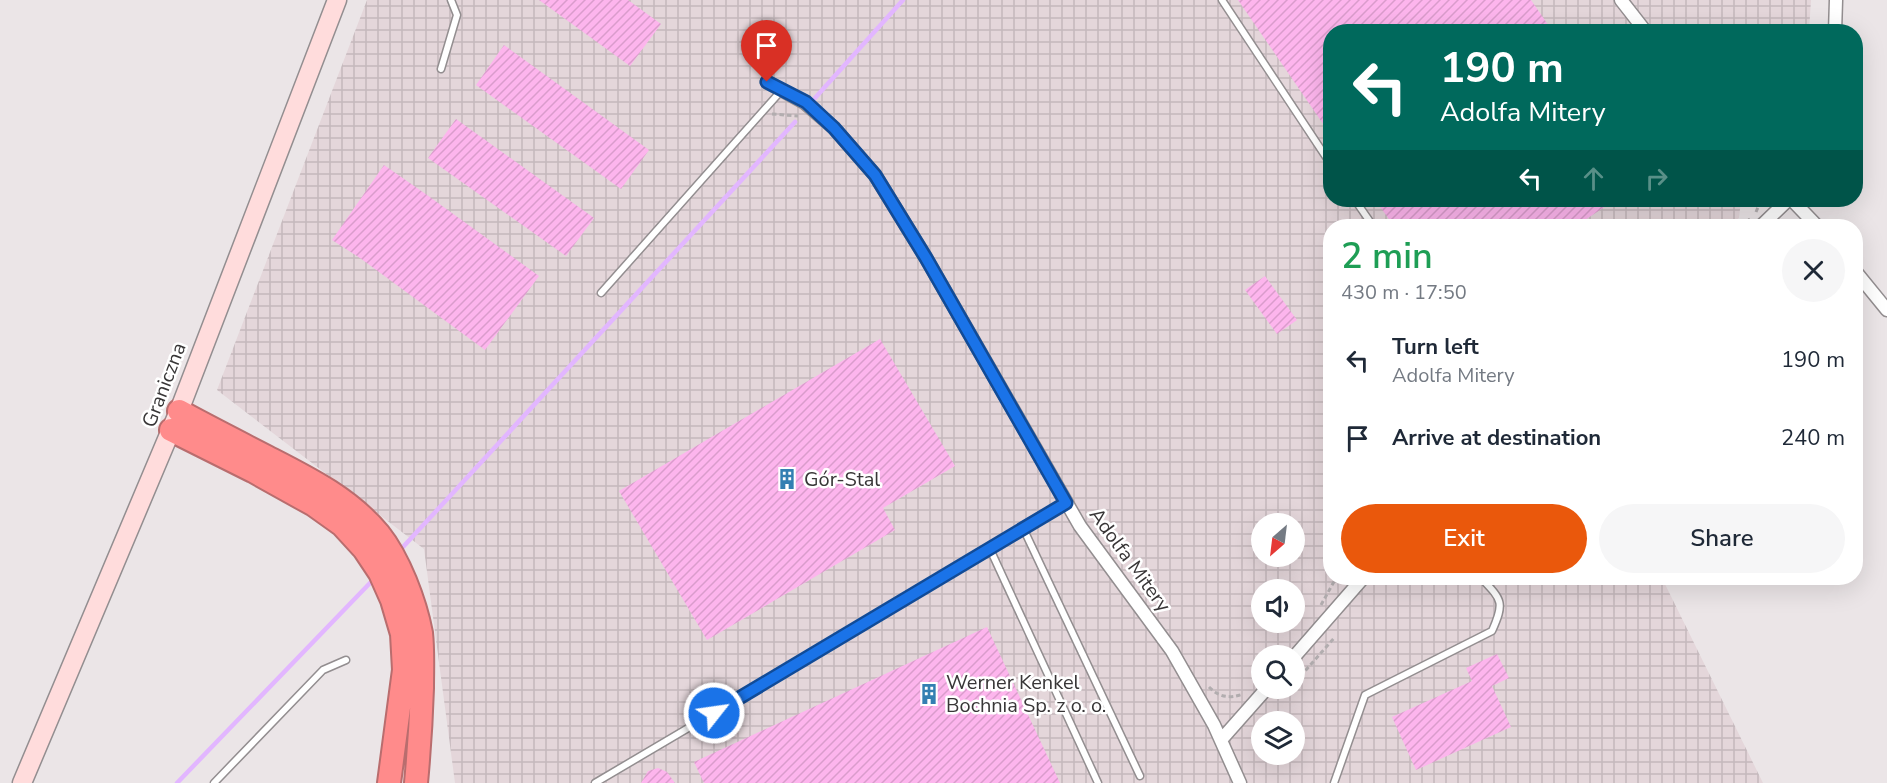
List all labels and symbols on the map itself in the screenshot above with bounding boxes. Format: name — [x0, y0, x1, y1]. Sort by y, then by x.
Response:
pin — [741, 20, 792, 82]
street label: Graniczna — [136, 339, 192, 431]
place label: Gór-Stal — [804, 466, 880, 493]
building icon: Gór-Stal — [775, 467, 799, 491]
street label: Adolfa Mitery — [1083, 502, 1177, 618]
north arrow — [1251, 513, 1305, 567]
place label: Werner Kenkel Bochnia Sp. z o. o. — [946, 669, 1106, 719]
position arrow — [682, 681, 746, 745]
building icon: Werner Kenkel Bochnia Sp. z o. o. — [917, 682, 941, 706]

